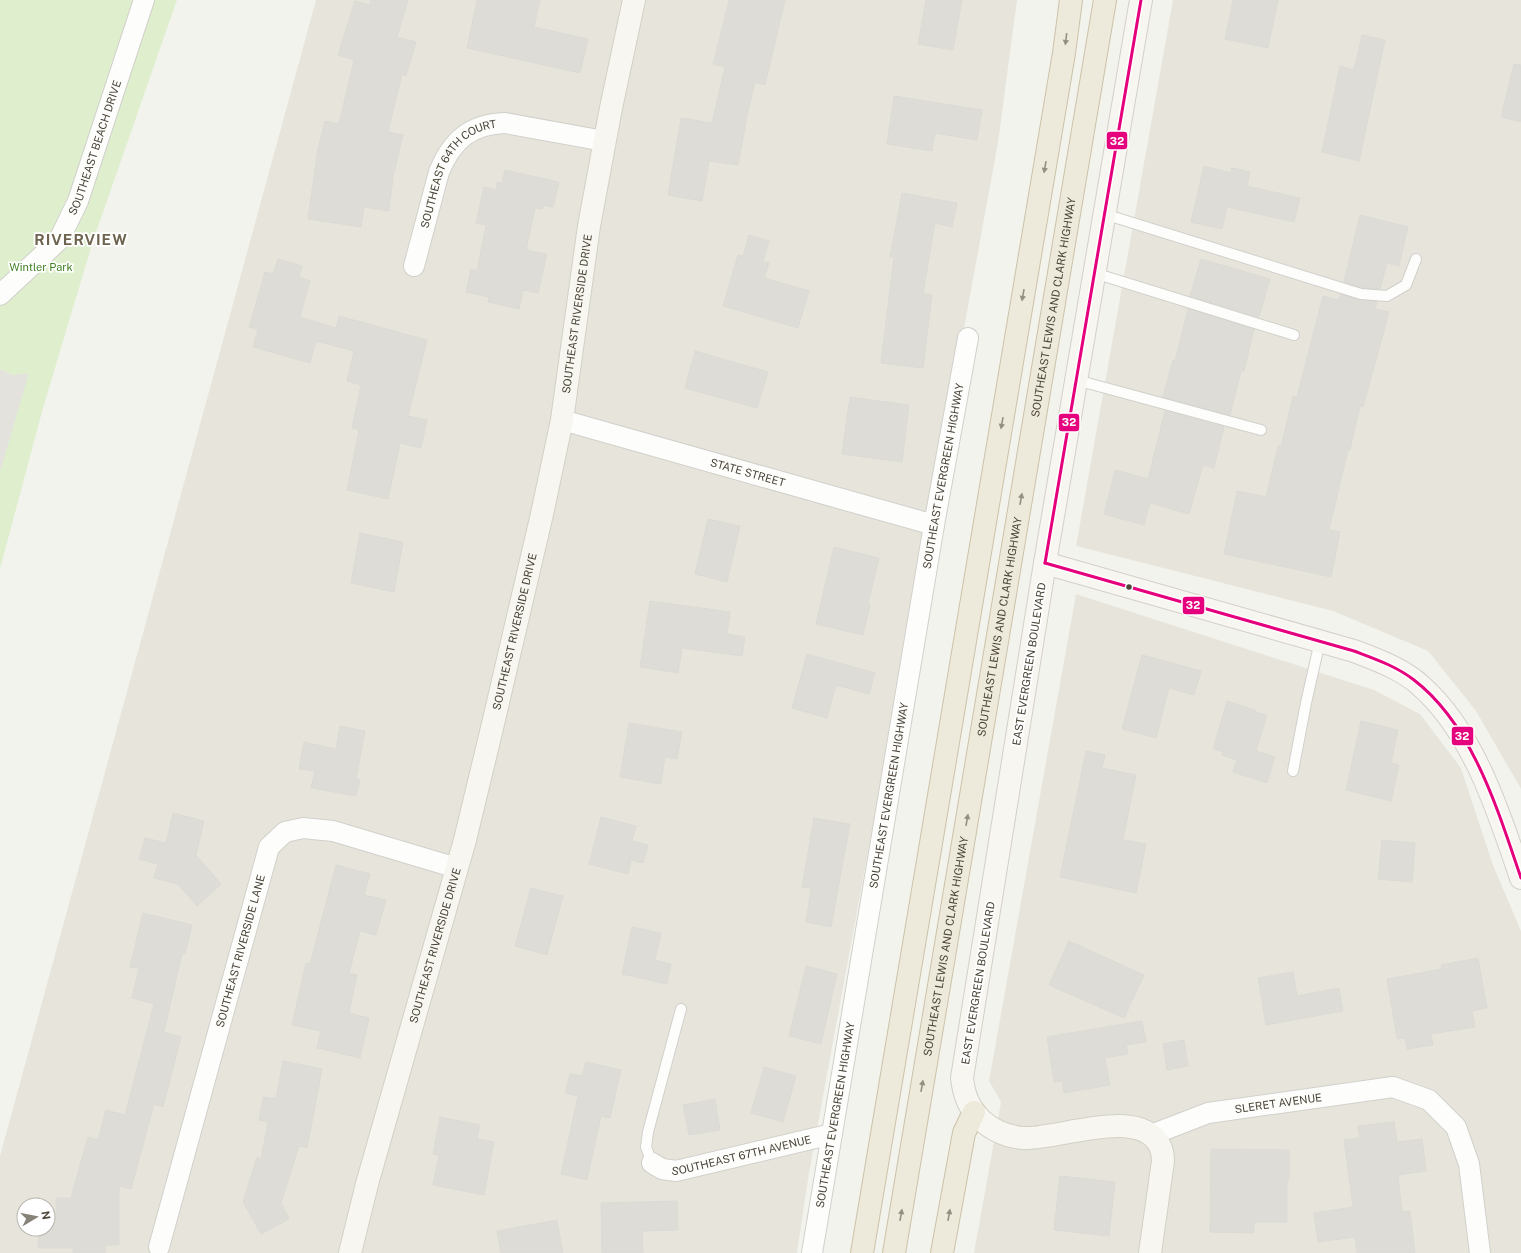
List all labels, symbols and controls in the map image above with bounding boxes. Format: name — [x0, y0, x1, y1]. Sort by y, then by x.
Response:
one-way arrow — [1063, 33, 1069, 45]
street label: SOUTHEAST BEACH DRIVE — [66, 79, 123, 217]
street label: SOUTHEAST 64TH COURT — [418, 118, 498, 229]
line badge: 32 — [1106, 131, 1128, 150]
text: 32 — [1110, 135, 1124, 147]
one-way arrow — [1042, 161, 1048, 173]
street label: SOUTHEAST LEWIS AND CLARK HIGHWAY — [1029, 196, 1078, 418]
district label: RIVERVIEW — [34, 231, 128, 248]
street label: SOUTHEAST RIVERSIDE DRIVE — [560, 233, 594, 394]
park label: Wintler Park — [9, 261, 73, 273]
one-way arrow — [1020, 289, 1026, 301]
street label: SOUTHEAST EVERGREEN HIGHWAY — [921, 382, 966, 570]
line badge: 32 — [1058, 413, 1080, 432]
text: 32 — [1062, 416, 1076, 428]
one-way arrow — [998, 417, 1004, 429]
street label: STATE STREET — [709, 456, 787, 489]
one-way arrow — [1018, 492, 1024, 505]
street label: SOUTHEAST LEWIS AND CLARK HIGHWAY — [975, 516, 1024, 738]
street label: SOUTHEAST RIVERSIDE DRIVE — [490, 552, 539, 711]
street label: EAST EVERGREEN BOULEVARD — [1010, 581, 1048, 746]
unlabelled marker — [1124, 582, 1134, 592]
line badge: 32 — [1182, 596, 1205, 615]
text: 32 — [1186, 599, 1200, 611]
street label: SOUTHEAST EVERGREEN HIGHWAY — [867, 701, 910, 889]
line badge: 32 — [1451, 726, 1474, 746]
text: 32 — [1455, 730, 1469, 742]
one-way arrow — [964, 814, 970, 826]
street label: SOUTHEAST LEWIS AND CLARK HIGHWAY — [921, 835, 970, 1057]
street label: SOUTHEAST RIVERSIDE DRIVE — [407, 866, 463, 1025]
street label: SOUTHEAST RIVERSIDE LANE — [214, 873, 267, 1029]
street label: EAST EVERGREEN BOULEVARD — [959, 900, 997, 1065]
street label: SOUTHEAST EVERGREEN HIGHWAY — [814, 1021, 857, 1209]
one-way arrow — [919, 1080, 925, 1092]
street label: SLERET AVENUE — [1234, 1091, 1323, 1115]
street label: SOUTHEAST 67TH AVENUE — [671, 1133, 813, 1177]
north arrow — [16, 1197, 56, 1237]
one-way arrow — [898, 1208, 904, 1221]
one-way arrow — [946, 1209, 952, 1221]
text: N — [39, 1210, 53, 1221]

